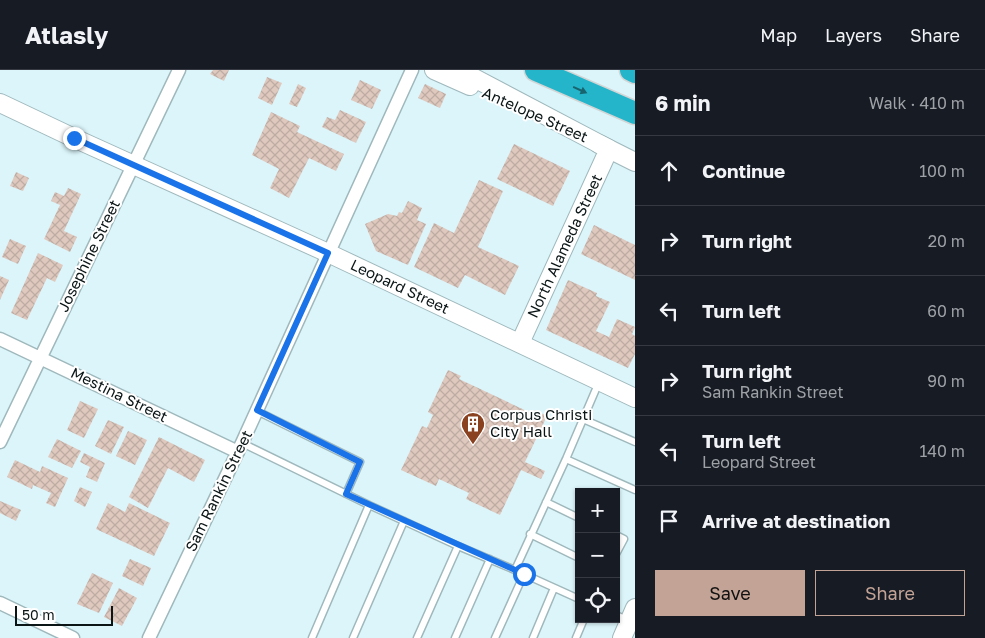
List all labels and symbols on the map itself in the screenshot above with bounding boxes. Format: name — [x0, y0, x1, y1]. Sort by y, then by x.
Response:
street label: Antelope Street — [480, 83, 591, 145]
one-way arrow — [573, 86, 587, 94]
route end — [63, 127, 86, 150]
street label: North Alameda Street — [523, 171, 605, 320]
street label: Josephine Street — [53, 197, 123, 315]
street label: Leopard Street — [348, 255, 452, 317]
street label: Mestina Street — [68, 363, 171, 425]
place label: Corpus Christi City Hall — [490, 405, 592, 440]
building icon: Corpus Christi City Hall — [460, 411, 486, 445]
street label: Sam Rankin Street — [181, 427, 255, 554]
route start — [513, 563, 536, 586]
scale bar — [15, 603, 112, 626]

